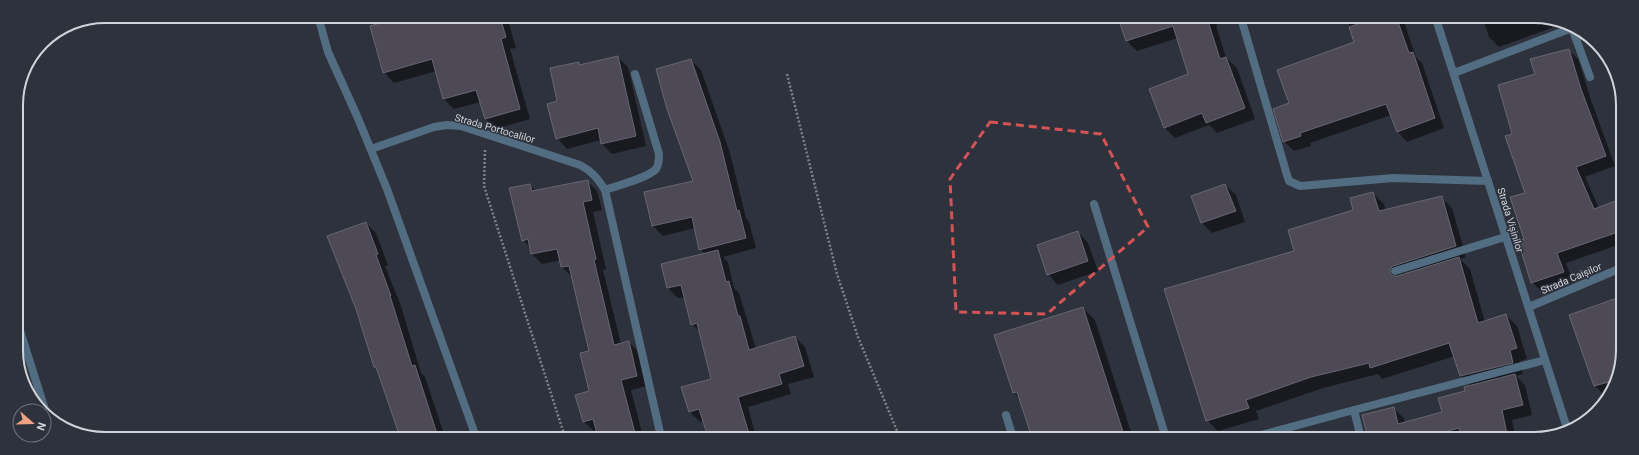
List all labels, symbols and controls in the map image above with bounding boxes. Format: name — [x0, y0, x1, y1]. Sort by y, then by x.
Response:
street label: Strada Portocalilor — [453, 112, 537, 145]
street label: Strada Vișinilor — [1494, 186, 1526, 255]
street label: Strada Caișilor — [1539, 260, 1604, 297]
north arrow — [12, 403, 52, 443]
text: N — [33, 420, 48, 432]

